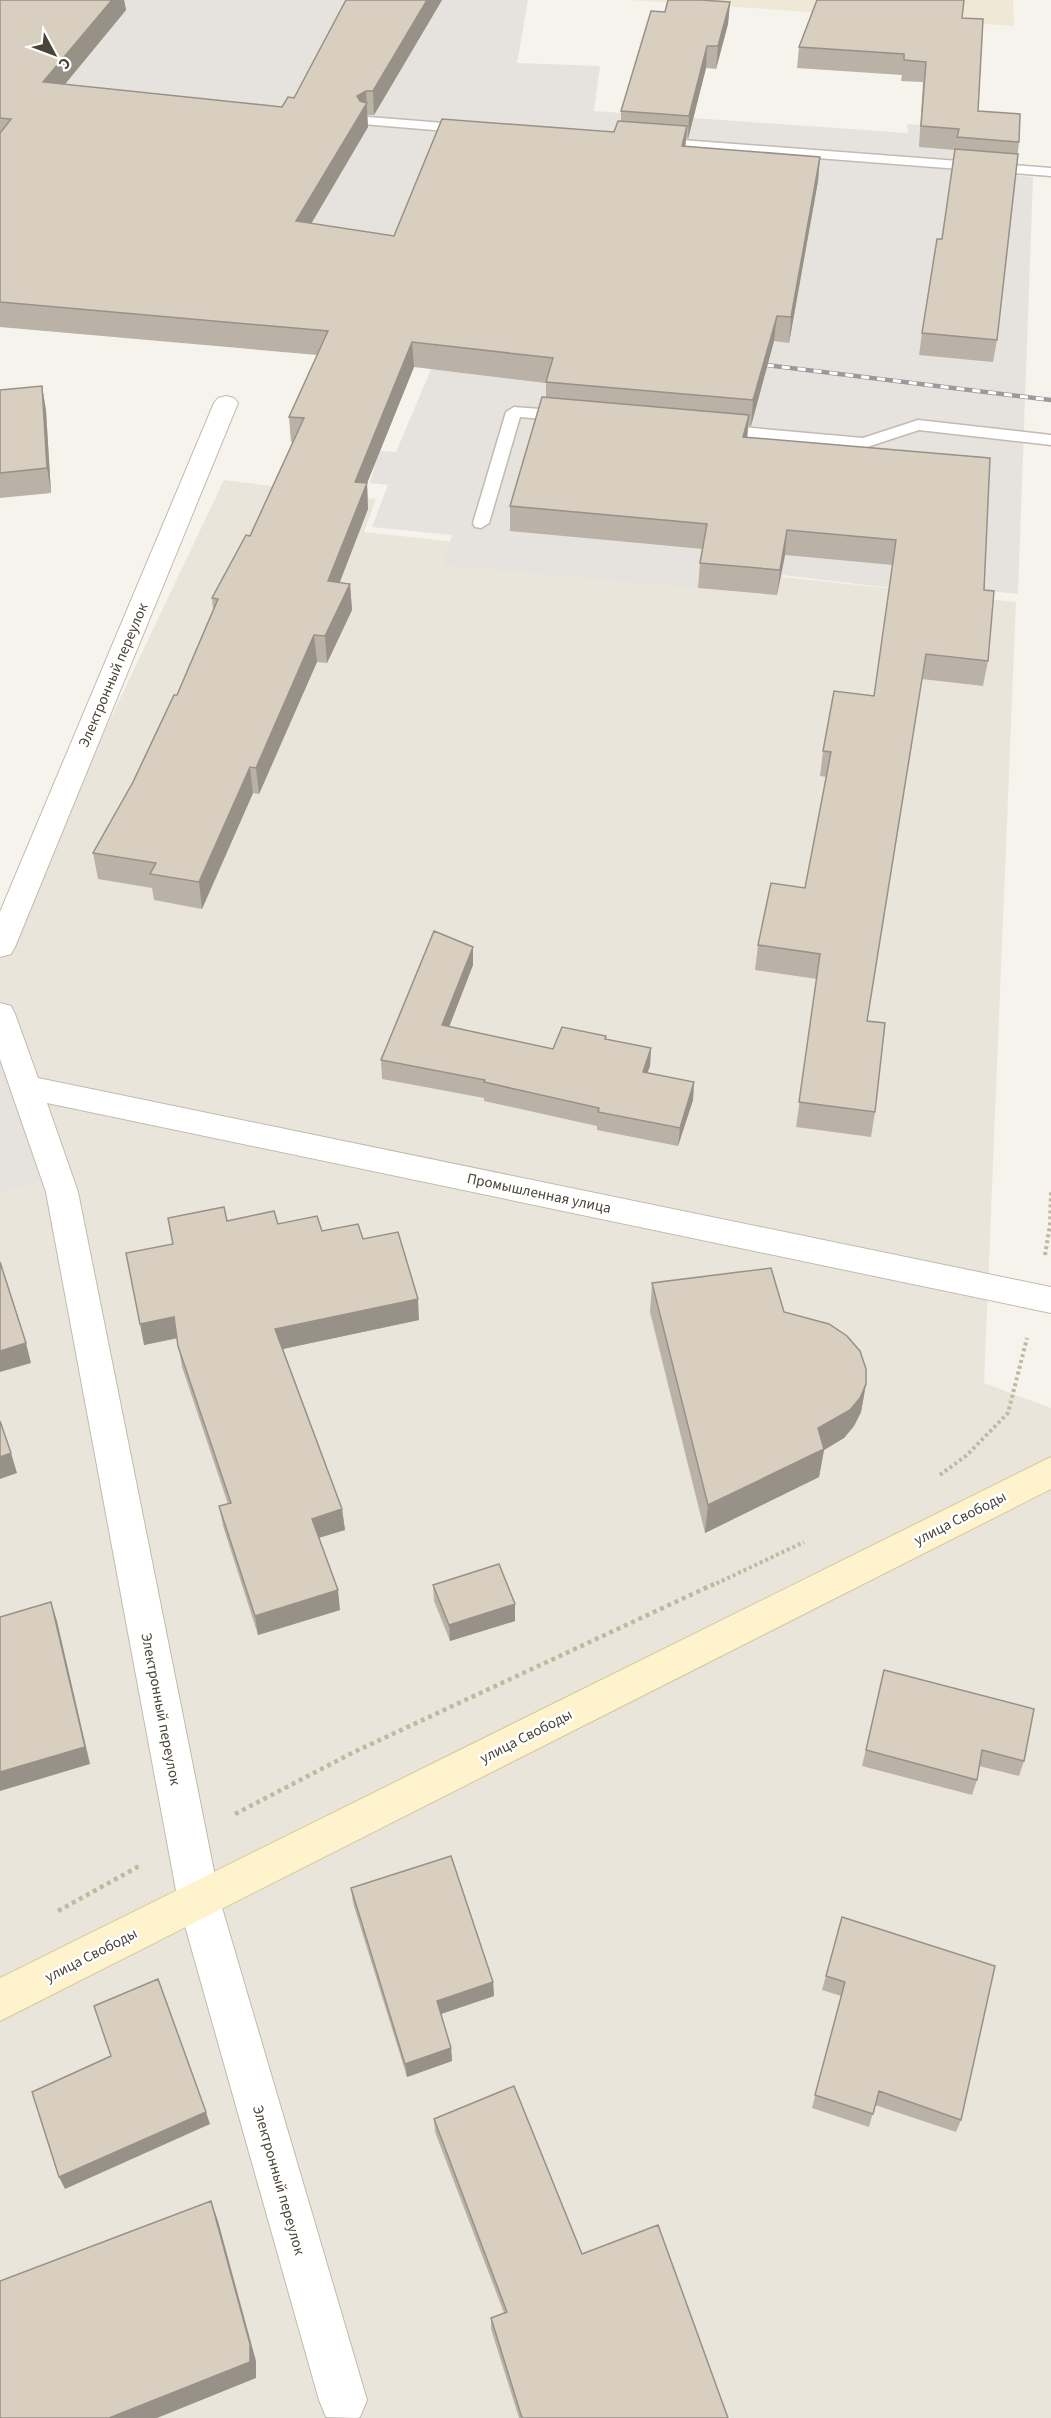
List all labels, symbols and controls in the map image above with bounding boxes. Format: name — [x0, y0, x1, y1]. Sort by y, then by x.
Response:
north arrow — [24, 24, 84, 84]
text: С — [53, 52, 76, 74]
street label: Электронный переулок — [74, 599, 154, 751]
street label: Промышленная улица — [465, 1168, 613, 1219]
street label: улица Свободы — [910, 1486, 1010, 1551]
street label: Электронный переулок — [135, 1631, 186, 1788]
street label: улица Свободы — [476, 1704, 576, 1769]
street label: улица Свободы — [41, 1923, 141, 1988]
street label: Электронный переулок — [247, 2103, 310, 2258]

